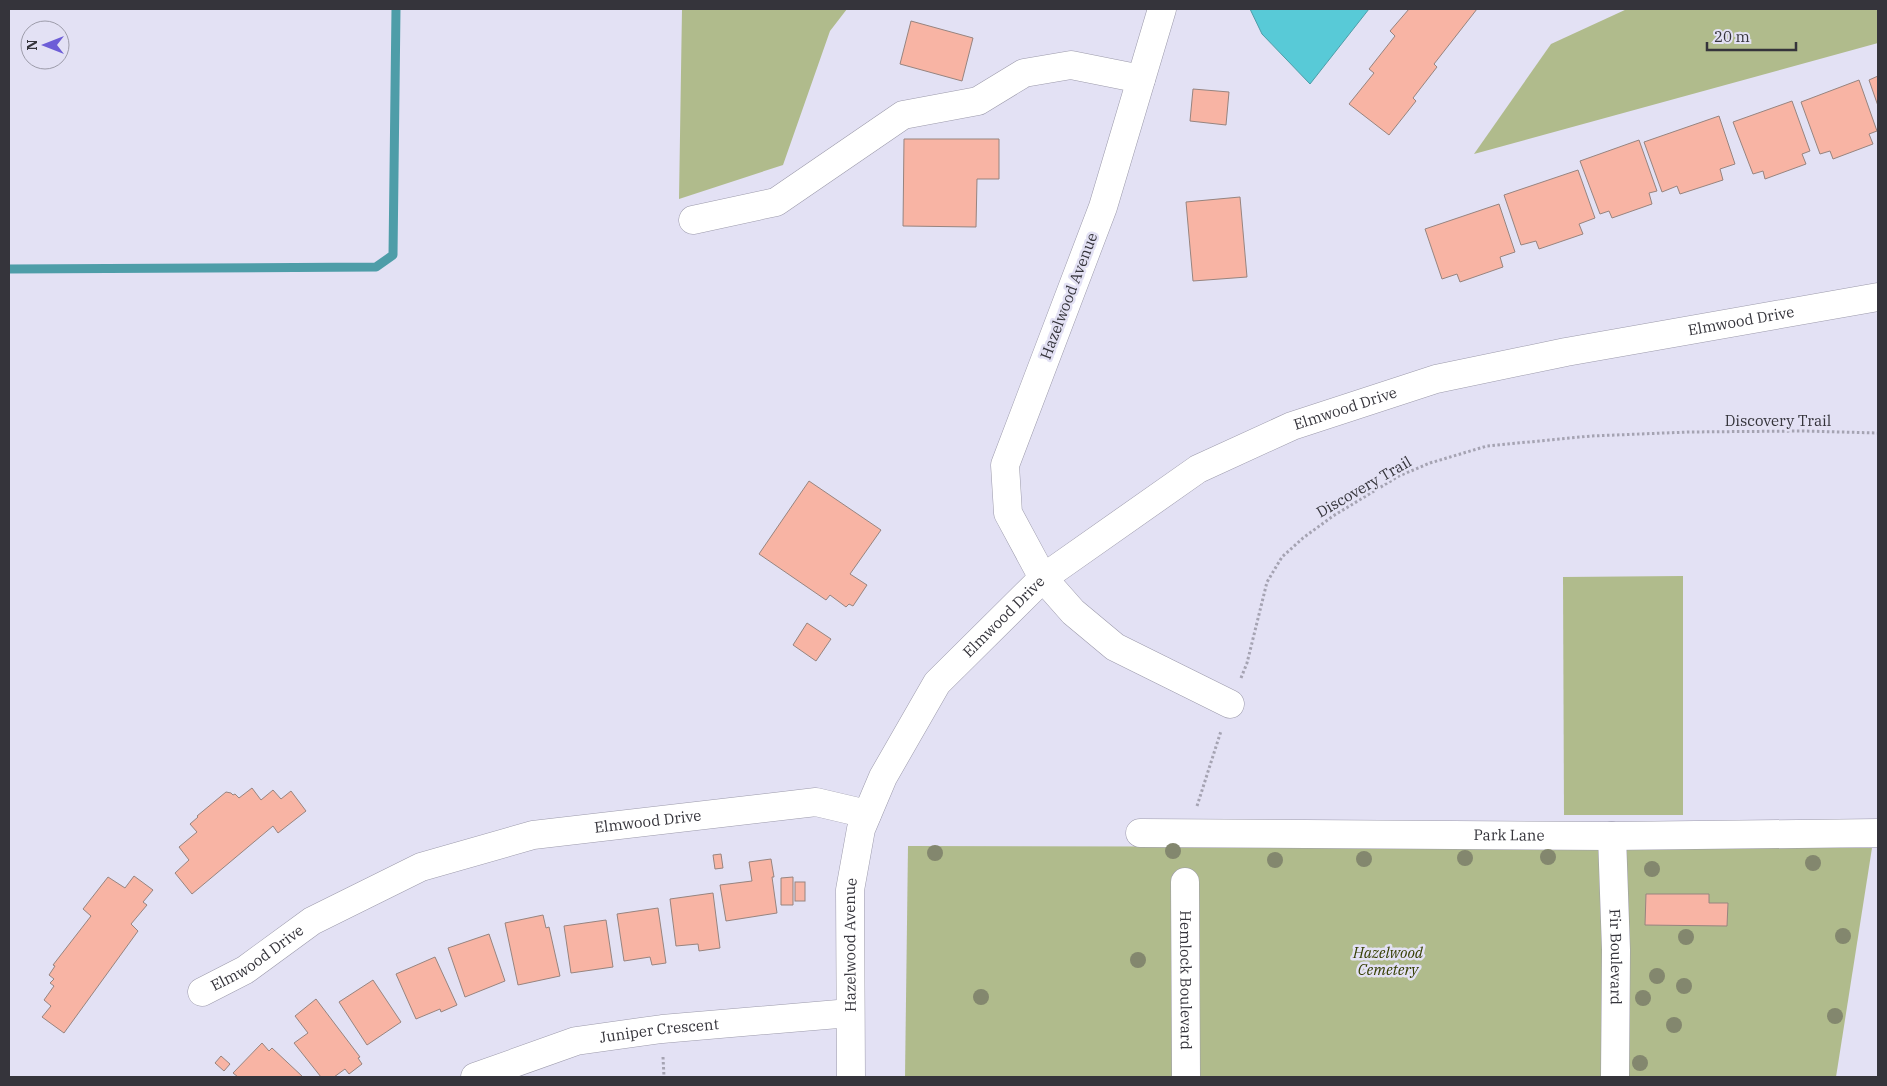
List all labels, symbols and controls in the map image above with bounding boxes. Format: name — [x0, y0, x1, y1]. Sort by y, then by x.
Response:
north arrow — [20, 20, 70, 70]
scale bar — [1707, 20, 1796, 52]
text: 20 m — [1714, 27, 1750, 46]
text: N — [23, 39, 41, 51]
street label: Hazelwood Avenue — [1036, 230, 1101, 362]
street label: Elmwood Drive — [1686, 302, 1796, 339]
street label: Elmwood Drive — [1291, 382, 1399, 434]
street label: Discovery Trail — [1725, 411, 1831, 430]
street label: Discovery Trail — [1313, 452, 1415, 521]
street label: Elmwood Drive — [959, 572, 1048, 661]
street label: Elmwood Drive — [593, 805, 702, 837]
street label: Park Lane — [1473, 825, 1545, 845]
street label: Hazelwood Avenue — [840, 876, 861, 1012]
street label: Fir Boulevard — [1606, 909, 1626, 1005]
street label: Hemlock Boulevard — [1176, 910, 1196, 1050]
street label: Elmwood Drive — [207, 920, 307, 995]
park label: Hazelwood Cemetery — [1352, 943, 1424, 979]
street label: Juniper Crescent — [598, 1014, 720, 1047]

